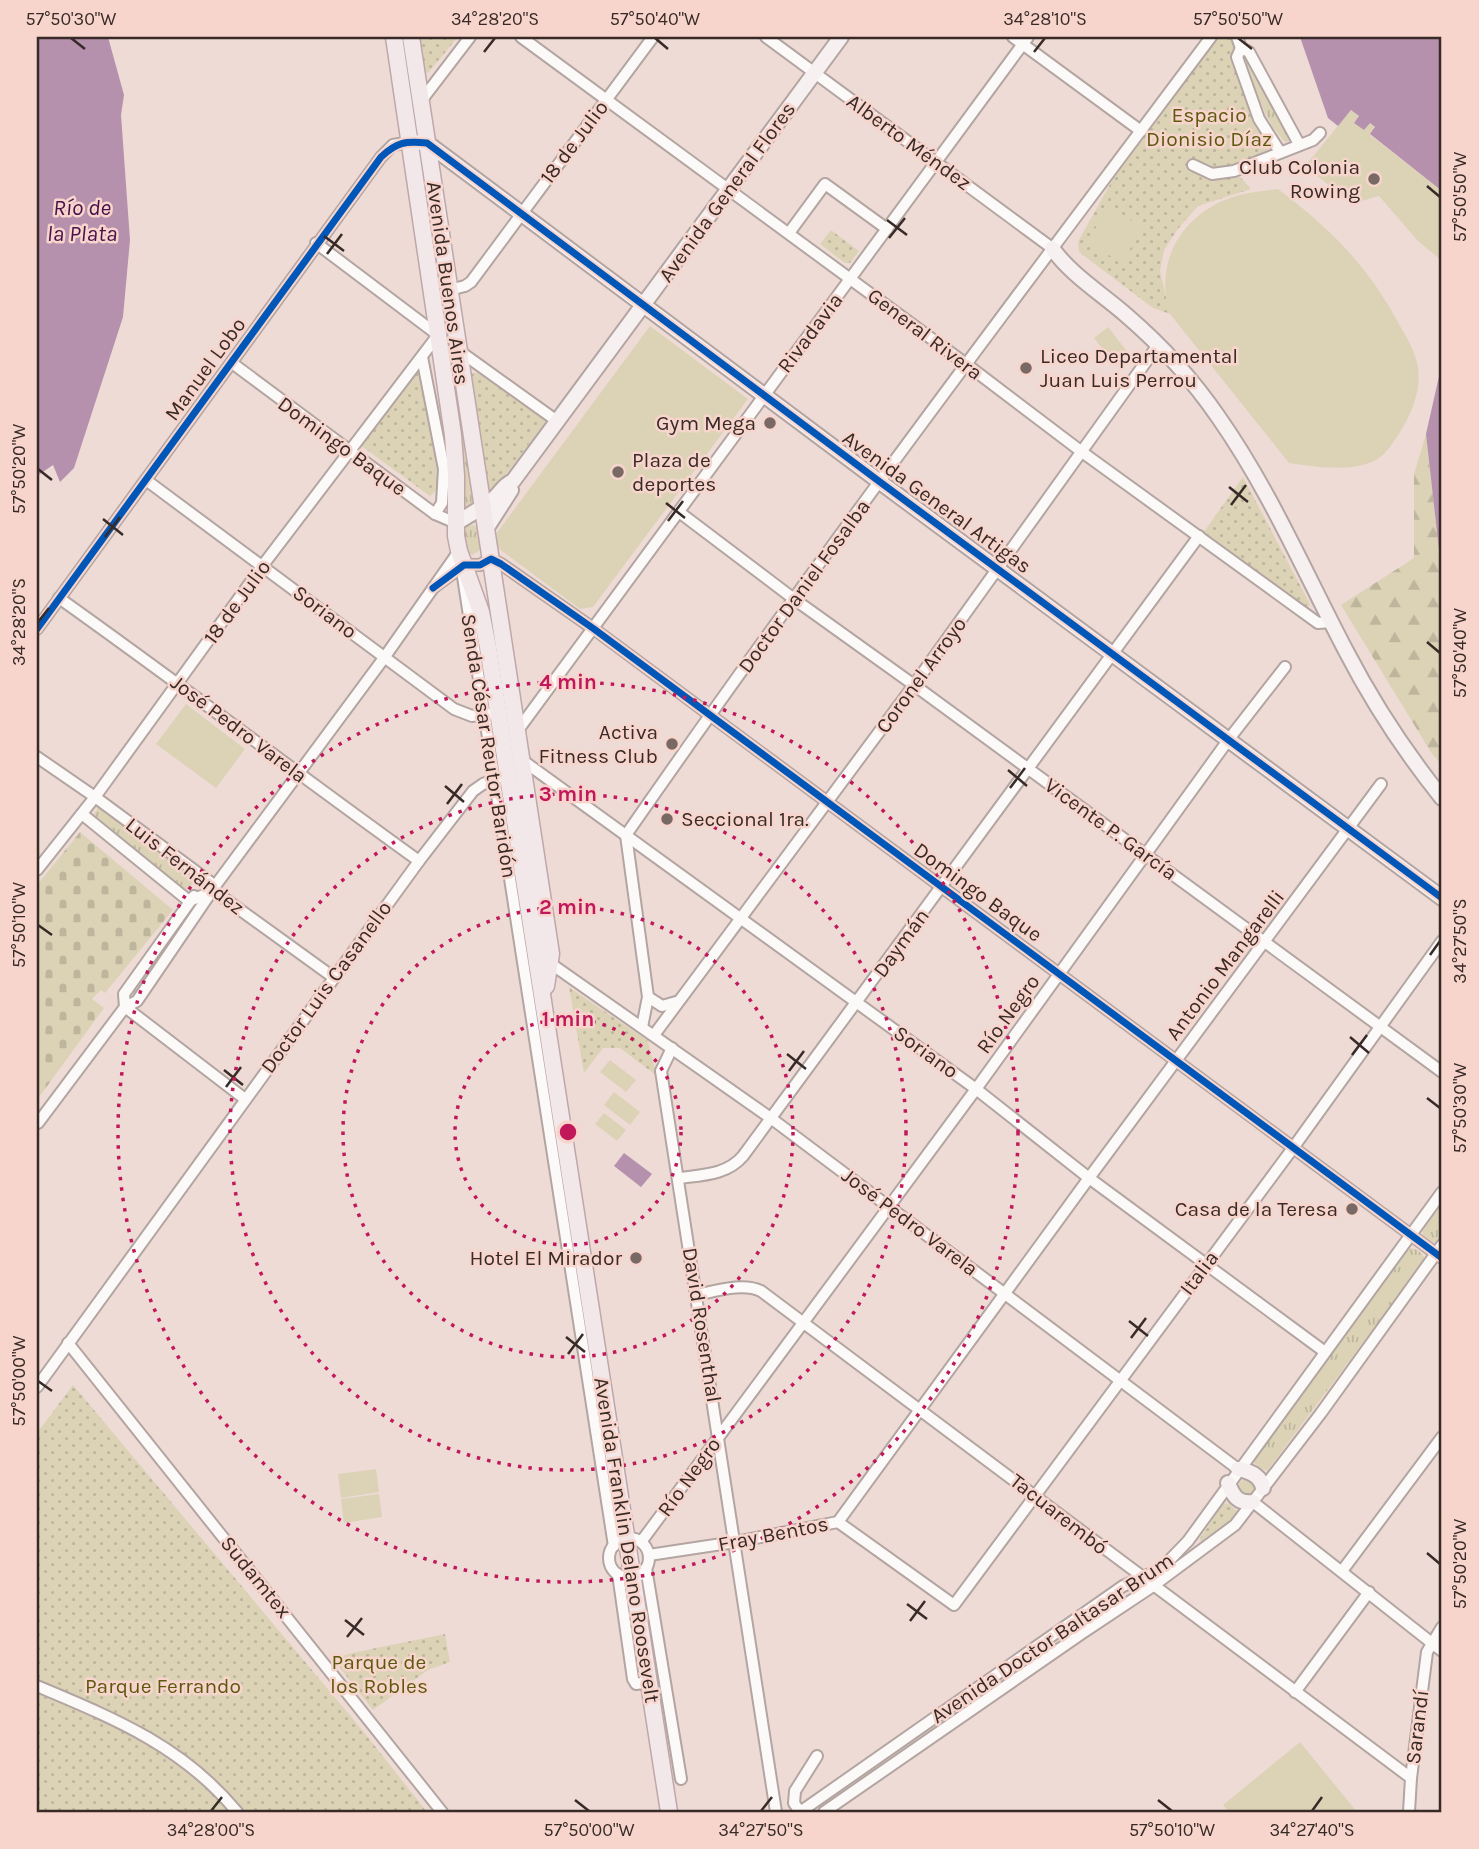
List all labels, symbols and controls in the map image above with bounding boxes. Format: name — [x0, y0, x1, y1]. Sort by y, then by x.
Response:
text: 57°50'30"W — [26, 8, 116, 30]
text: 34°28'20"S — [451, 8, 539, 30]
text: 57°50'40"W — [610, 8, 700, 30]
text: 34°28'10"S — [1003, 8, 1087, 30]
text: 57°50'50"W — [1193, 8, 1283, 30]
street label: Alberto Méndez — [842, 89, 976, 195]
street label: 18 de Julio — [535, 96, 613, 188]
street label: Avenida General Flores — [654, 97, 800, 287]
park label: Espacio Dionisio Díaz — [1146, 103, 1272, 151]
text: 57°50'50"W — [1449, 152, 1471, 242]
place label: Club Colonia Rowing — [1239, 155, 1360, 203]
marker: Club Colonia Rowing — [1366, 171, 1382, 187]
street label: Avenida Buenos Aires — [422, 180, 474, 386]
water label: Río de la Plata — [47, 194, 117, 247]
street label: General Rivera — [863, 283, 987, 385]
street label: Rivadavia — [772, 288, 848, 378]
street label: Manuel Lobo — [160, 313, 250, 425]
place label: Liceo Departamental Juan Luis Perrou — [1040, 344, 1238, 392]
marker: Liceo Departamental Juan Luis Perrou — [1018, 360, 1034, 376]
street label: Domingo Baque — [273, 391, 411, 501]
place label: Gym Mega — [656, 411, 756, 435]
marker: Gym Mega — [762, 415, 778, 431]
text: 57°50'20"W — [8, 424, 30, 514]
street label: Avenida General Artigas — [838, 426, 1036, 578]
place label: Plaza de deportes — [632, 448, 716, 496]
marker: Plaza de deportes — [610, 464, 626, 480]
street label: Doctor Daniel Fosalba — [733, 495, 875, 677]
street label: 18 de Julio — [199, 555, 275, 649]
text: 34°28'20"S — [8, 578, 30, 666]
street label: Soriano — [288, 580, 362, 644]
text: 57°50'40"W — [1449, 608, 1471, 698]
street label: Senda César Reutor Baridón — [456, 612, 522, 880]
street label: Coronel Arroyo — [871, 612, 971, 738]
street label: José Pedro Varela — [166, 670, 312, 788]
text: 4 min — [539, 670, 597, 694]
place label: Activa Fitness Club — [538, 720, 658, 768]
marker: Activa Fitness Club — [664, 736, 680, 752]
street label: Vicente P. García — [1040, 773, 1182, 885]
text: 3 min — [539, 782, 597, 806]
place label: Seccional 1ra. — [681, 807, 809, 831]
marker: Seccional 1ra. — [659, 811, 675, 827]
street label: Luis Fernández — [121, 812, 249, 920]
street label: Domingo Baque — [909, 837, 1047, 947]
text: 57°50'10"W — [8, 882, 30, 968]
street label: Antonio Mangarelli — [1161, 885, 1289, 1045]
text: 2 min — [539, 895, 597, 919]
street label: Doctor Luis Casanello — [256, 896, 396, 1078]
text: 34°27'50"S — [1449, 898, 1471, 984]
street label: Daymán — [868, 904, 934, 982]
street label: Río Negro — [971, 970, 1045, 1058]
text: 1 min — [542, 1007, 594, 1031]
street label: Soriano — [889, 1021, 963, 1083]
text: 57°50'30"W — [1449, 1063, 1471, 1153]
centre of rings — [556, 1120, 580, 1144]
street label: José Pedro Varela — [837, 1163, 983, 1281]
place label: Casa de la Teresa — [1175, 1197, 1338, 1221]
marker: Casa de la Teresa — [1344, 1201, 1360, 1217]
place label: Hotel El Mirador — [470, 1246, 622, 1270]
street label: David Rosenthal — [678, 1246, 726, 1404]
street label: Italia — [1175, 1246, 1223, 1300]
marker: Hotel El Mirador — [628, 1250, 644, 1266]
text: 57°50'00"W — [8, 1336, 30, 1426]
street label: Avenida Franklin Delano Roosevelt — [589, 1376, 665, 1705]
street label: Río Negro — [652, 1433, 726, 1521]
street label: Tacuarembó — [1005, 1468, 1113, 1560]
street label: Fray Bentos — [716, 1512, 830, 1556]
text: 57°50'20"W — [1449, 1519, 1471, 1609]
street label: Sudamtex — [216, 1531, 296, 1623]
street label: Avenida Doctor Baltasar Brum — [926, 1548, 1178, 1728]
park label: Parque de los Robles — [330, 1650, 428, 1698]
park label: Parque Ferrando — [85, 1674, 241, 1698]
street label: Sarandí — [1401, 1688, 1434, 1766]
text: 34°28'00"S — [167, 1819, 255, 1841]
text: 57°50'00"W — [544, 1819, 634, 1841]
text: 34°27'50"S — [718, 1819, 804, 1841]
text: 57°50'10"W — [1129, 1819, 1215, 1841]
text: 34°27'40"S — [1269, 1819, 1355, 1841]

